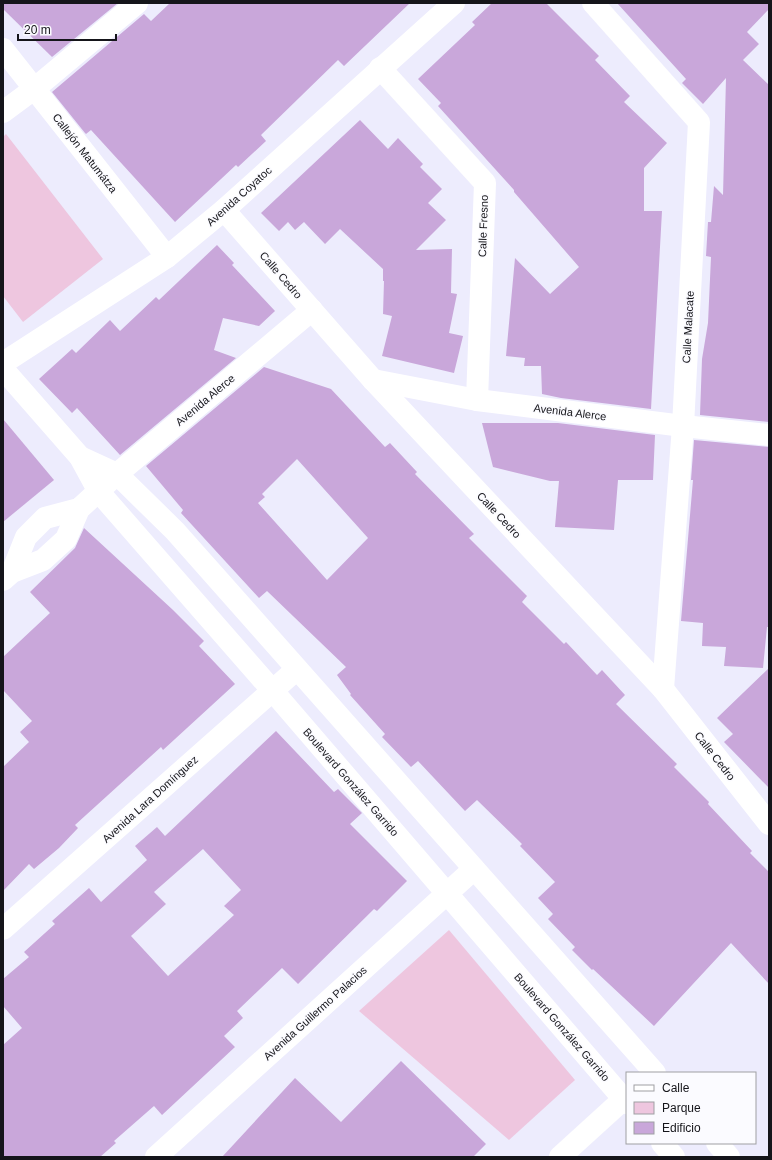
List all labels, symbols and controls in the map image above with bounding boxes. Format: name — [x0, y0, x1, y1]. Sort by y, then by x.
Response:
scale bar — [18, 16, 116, 42]
text: 20 m — [24, 23, 51, 37]
street label: Callejón Matumátza — [50, 111, 120, 196]
street label: Avenida Coyatoc — [204, 163, 274, 228]
street label: Calle Fresno — [476, 195, 490, 257]
street label: Calle Cedro — [257, 249, 305, 301]
street label: Calle Malacate — [680, 290, 696, 364]
street label: Avenida Alerce — [173, 372, 237, 428]
street label: Avenida Alerce — [533, 402, 607, 422]
street label: Calle Cedro — [475, 490, 523, 540]
street label: Boulevard González Garrido — [301, 726, 401, 838]
street label: Calle Cedro — [692, 729, 738, 783]
street label: Avenida Lara Domínguez — [100, 753, 200, 845]
street label: Avenida Guillermo Palacios — [261, 963, 369, 1062]
street label: Boulevard González Garrido — [512, 971, 612, 1083]
legend — [626, 1072, 756, 1144]
text: Calle — [662, 1081, 690, 1095]
text: Parque — [662, 1101, 701, 1115]
text: Edificio — [662, 1121, 701, 1135]

